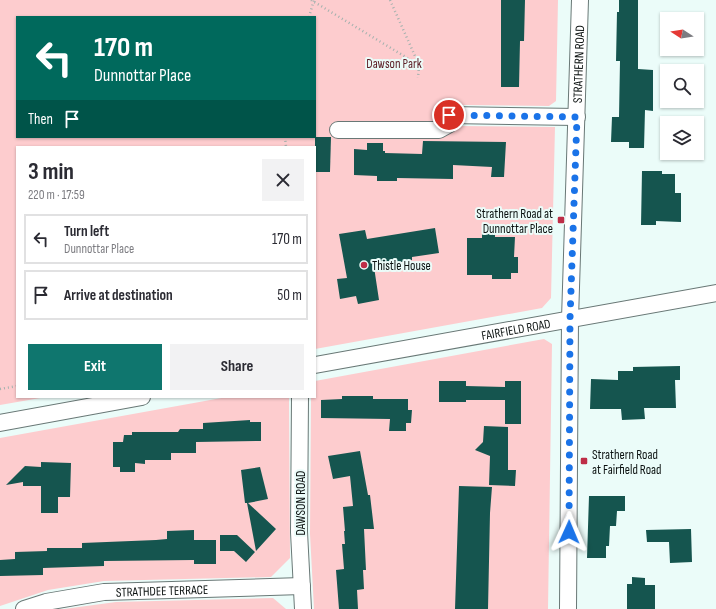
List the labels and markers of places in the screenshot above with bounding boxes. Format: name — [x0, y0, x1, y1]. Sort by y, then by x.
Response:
pin — [432, 98, 466, 132]
place label: Strathern Road at Dunnottar Place — [476, 206, 553, 237]
marker: Strathern Road at Dunnottar Place — [556, 215, 566, 225]
place label: Thistle House — [372, 258, 431, 274]
marker: Thistle House — [359, 260, 369, 270]
place label: Strathern Road at Fairfield Road — [592, 447, 662, 478]
marker: Strathern Road at Fairfield Road — [579, 456, 589, 466]

